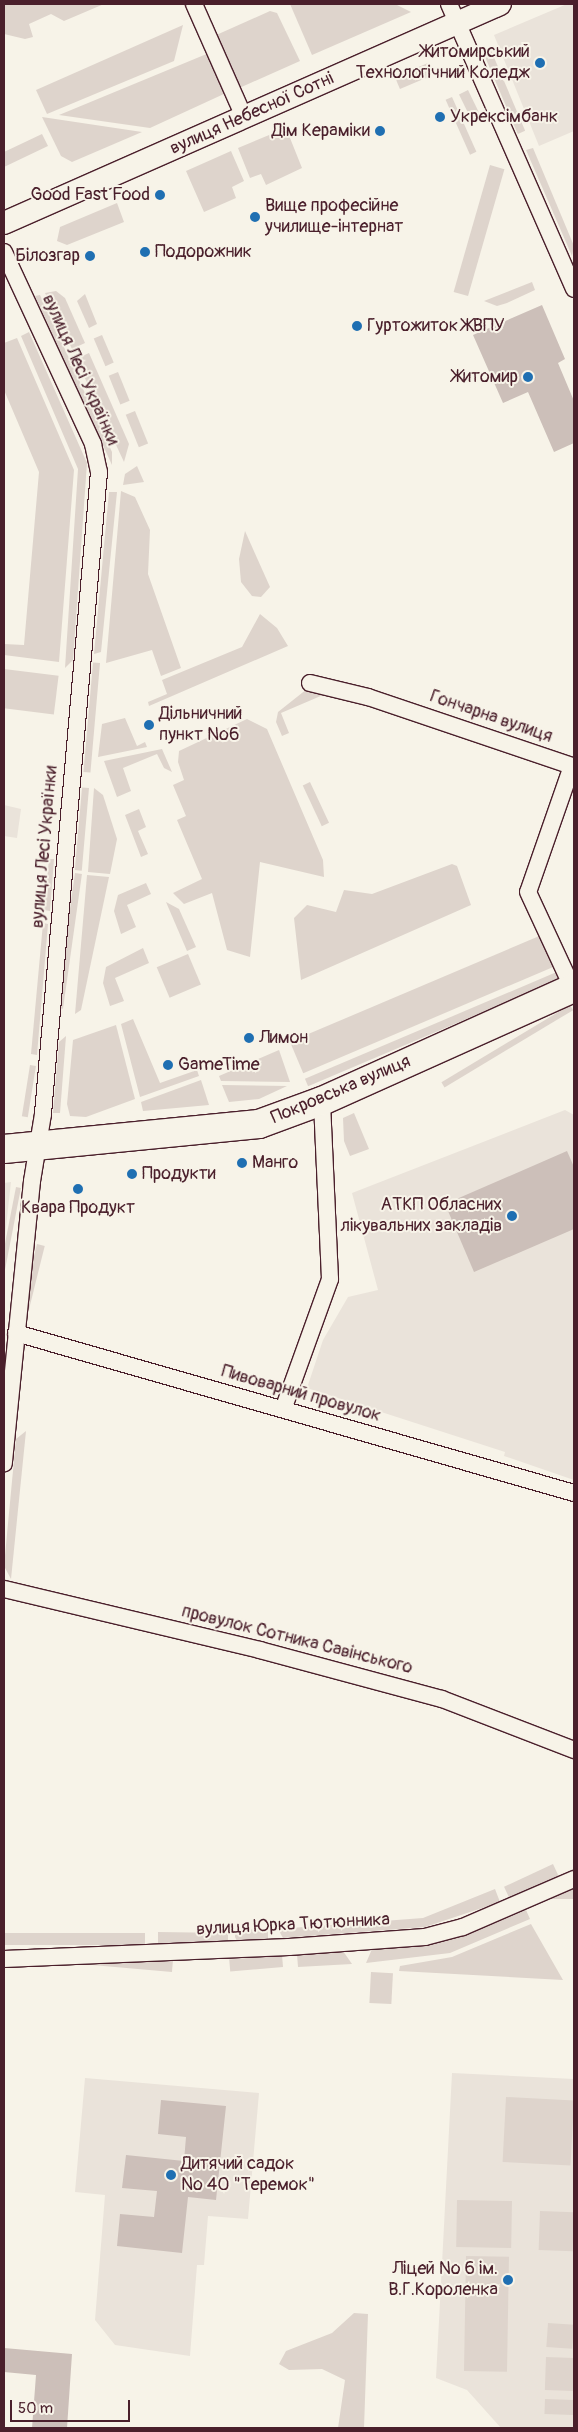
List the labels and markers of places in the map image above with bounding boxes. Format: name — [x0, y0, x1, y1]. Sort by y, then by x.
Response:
place label: Житомирський Технологічний Коледж — [356, 42, 530, 84]
marker: Житомирський Технологічний Коледж — [534, 57, 546, 69]
place label: Укрексімбанк — [450, 106, 558, 128]
marker: Укрексімбанк — [434, 111, 446, 123]
place label: Дім Кераміки — [272, 120, 370, 142]
marker: Дім Кераміки — [374, 125, 386, 137]
place label: Good Fast Food — [31, 184, 150, 206]
marker: Good Fast Food — [154, 189, 166, 201]
place label: Вище професійне училище-інтернат — [265, 196, 403, 238]
marker: Вище професійне училище-інтернат — [249, 211, 261, 223]
place label: Подорожник — [155, 241, 252, 263]
place label: Білозгар — [15, 245, 80, 267]
marker: Подорожник — [139, 246, 151, 258]
marker: Білозгар — [84, 250, 96, 262]
place label: Гуртожиток ЖВПУ — [367, 315, 504, 337]
marker: Гуртожиток ЖВПУ — [351, 320, 363, 332]
place label: Житомир — [452, 366, 518, 388]
marker: Житомир — [522, 371, 534, 383]
place label: Дільничний пункт №6 — [159, 704, 242, 746]
marker: Дільничний пункт №6 — [143, 719, 155, 731]
place label: Лимон — [259, 1027, 308, 1049]
marker: Лимон — [243, 1032, 255, 1044]
place label: GameTime — [178, 1054, 260, 1076]
marker: GameTime — [162, 1059, 174, 1071]
place label: Манго — [252, 1152, 298, 1174]
marker: Манго — [236, 1157, 248, 1169]
place label: Продукти — [142, 1163, 216, 1185]
marker: Продукти — [126, 1168, 138, 1180]
marker: Квара Продукт — [72, 1183, 84, 1195]
place label: АТКП Обласних лікувальних закладів — [340, 1195, 502, 1238]
place label: Квара Продукт — [21, 1197, 135, 1219]
marker: АТКП Обласних лікувальних закладів — [506, 1210, 518, 1222]
place label: Дитячий садок № 40 "Теремок" — [181, 2154, 315, 2196]
marker: Дитячий садок № 40 "Теремок" — [165, 2169, 177, 2181]
place label: Ліцей № 6 ім. В.Г.Короленка — [388, 2259, 498, 2302]
marker: Ліцей № 6 ім. В.Г.Короленка — [502, 2274, 514, 2286]

